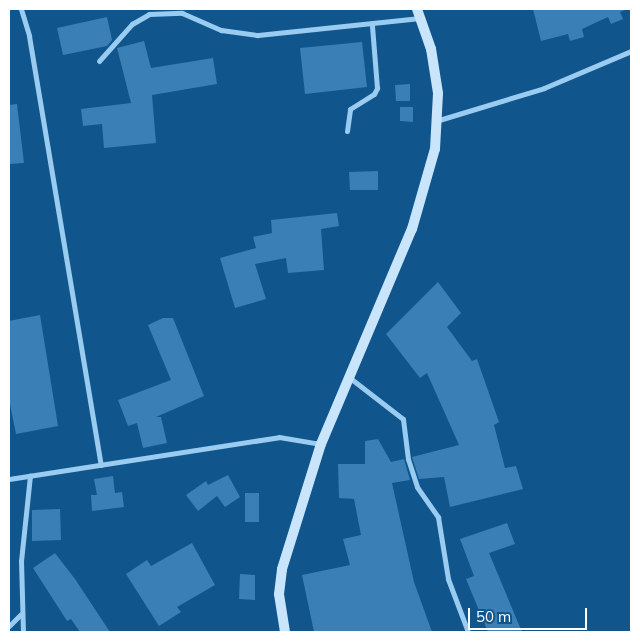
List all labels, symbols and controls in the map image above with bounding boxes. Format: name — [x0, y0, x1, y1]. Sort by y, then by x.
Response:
scale bar — [470, 598, 589, 630]
text: 50 m — [476, 607, 511, 626]

